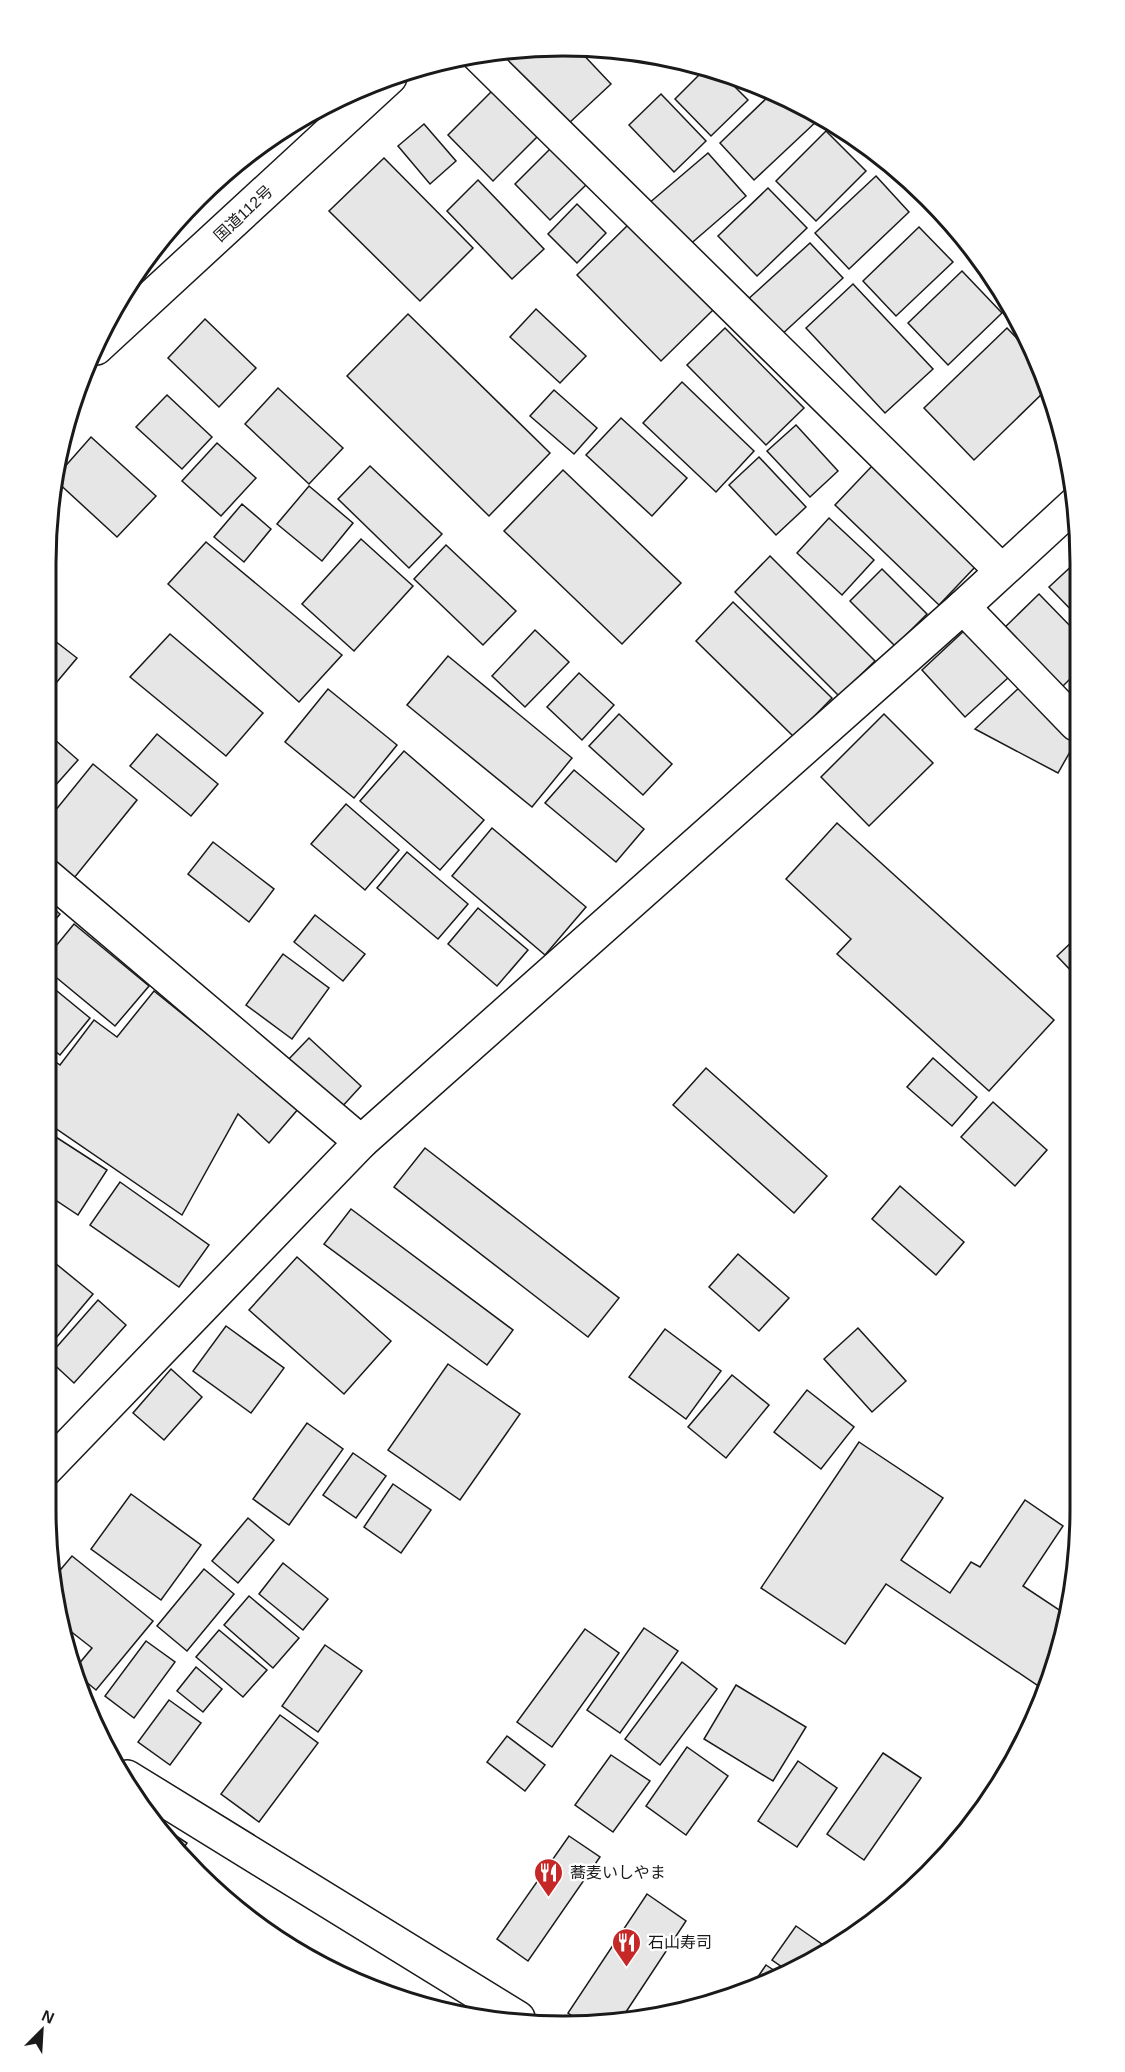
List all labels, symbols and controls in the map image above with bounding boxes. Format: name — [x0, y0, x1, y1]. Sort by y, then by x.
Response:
street label: 国道112号 — [211, 182, 276, 245]
restaurant icon: 蕎麦いしやま — [533, 1856, 565, 1898]
place label: 蕎麦いしやま — [570, 1864, 666, 1881]
restaurant icon: 石山寿司 — [611, 1926, 643, 1968]
place label: 石山寿司 — [648, 1934, 712, 1951]
north arrow — [12, 2000, 72, 2060]
text: N — [39, 2007, 57, 2027]

